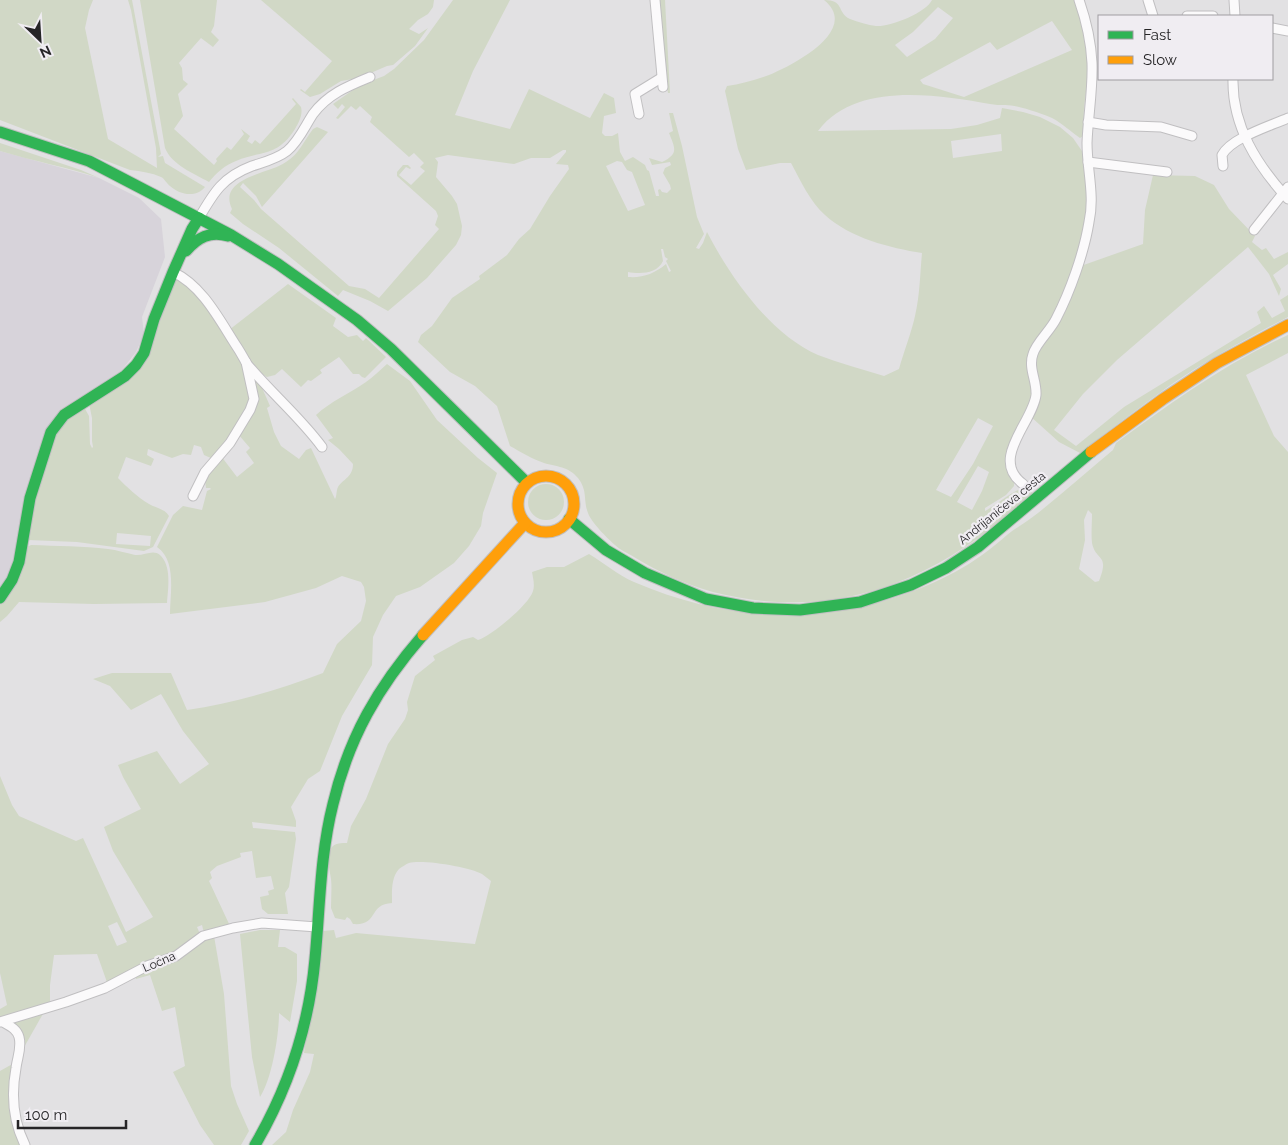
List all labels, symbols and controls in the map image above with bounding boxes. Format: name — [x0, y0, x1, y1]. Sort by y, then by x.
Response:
north arrow — [15, 15, 65, 65]
legend — [1098, 15, 1273, 80]
text: Fast — [1143, 26, 1171, 44]
text: N — [37, 42, 54, 61]
text: Slow — [1143, 51, 1177, 69]
street label: Andrijaničeva cesta — [956, 469, 1048, 547]
street label: Ločna — [141, 949, 177, 975]
scale bar — [18, 1098, 125, 1130]
text: 100 m — [25, 1106, 67, 1124]

